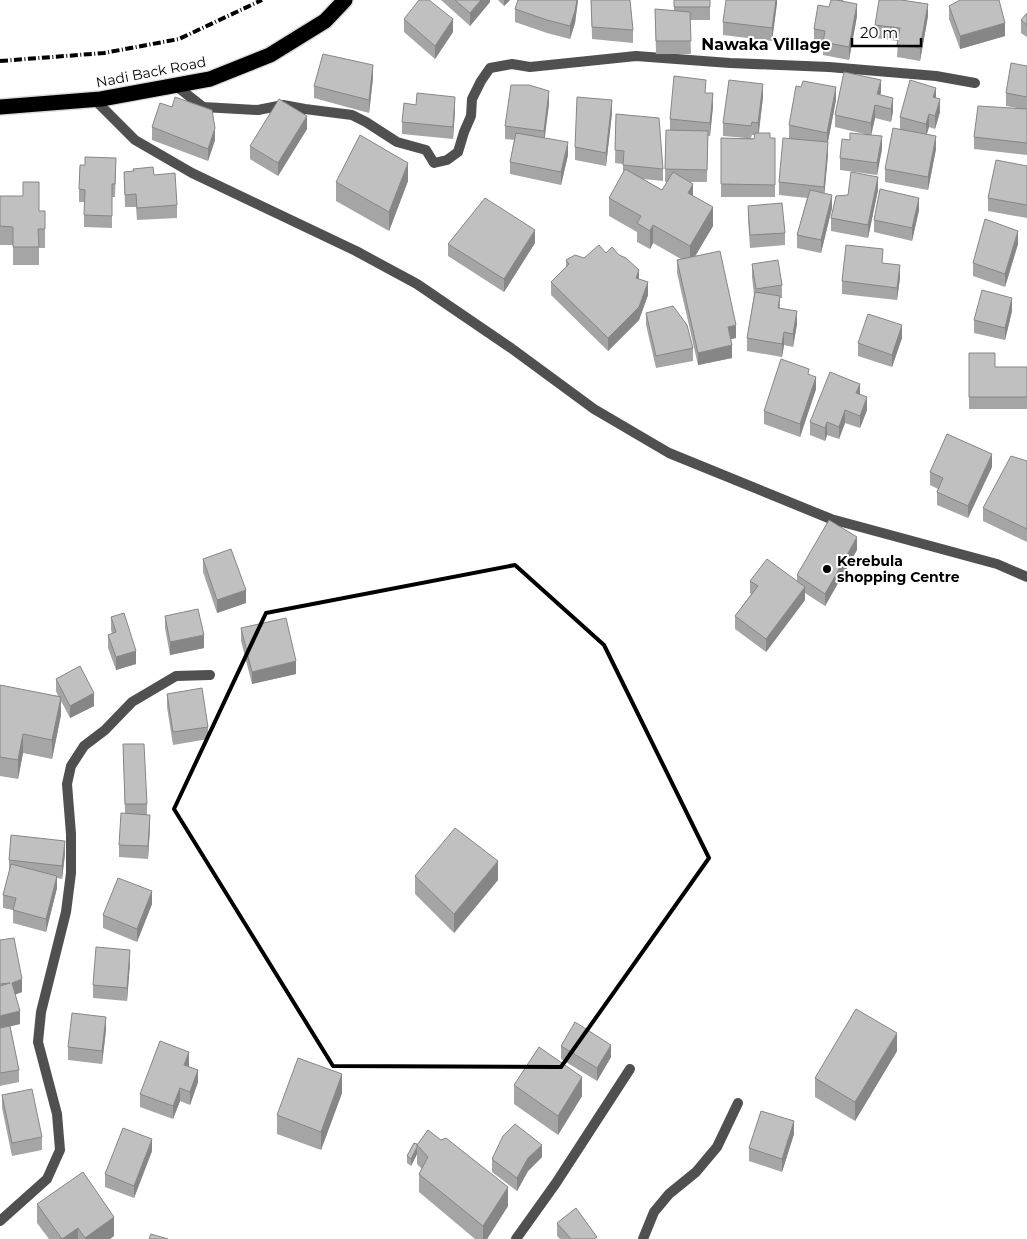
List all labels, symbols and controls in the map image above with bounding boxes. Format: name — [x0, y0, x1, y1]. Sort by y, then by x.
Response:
scale bar — [852, 15, 921, 47]
text: 20 m — [860, 23, 898, 42]
district label: Nawaka Village — [701, 35, 831, 54]
street label: Nadi Back Road — [94, 52, 208, 92]
place label: Kerebula shopping Centre — [837, 552, 960, 586]
marker: Kerebula shopping Centre — [821, 563, 833, 575]

